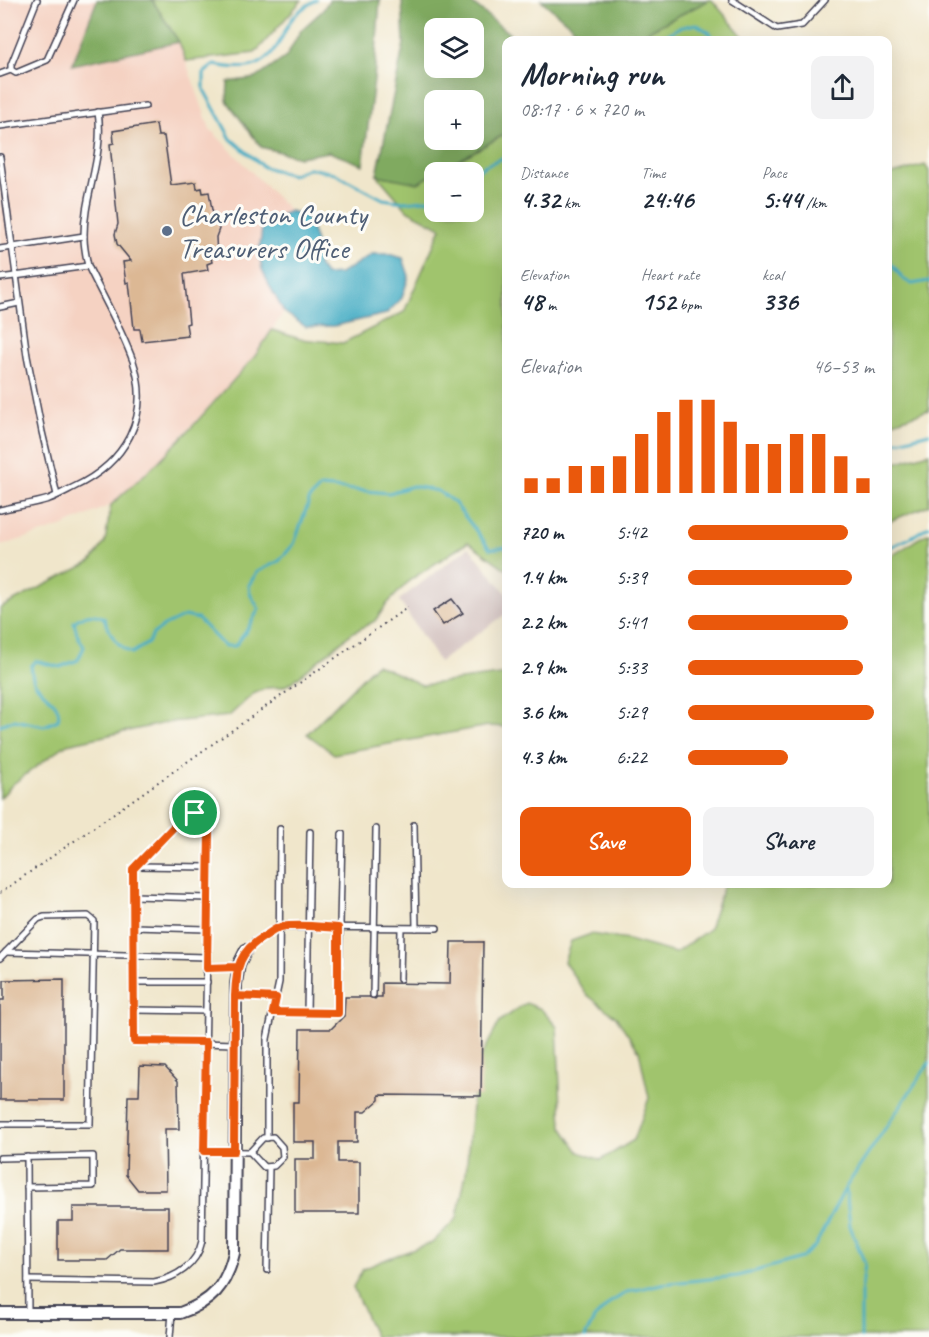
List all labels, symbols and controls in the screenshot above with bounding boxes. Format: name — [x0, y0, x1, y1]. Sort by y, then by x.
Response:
map controls — [424, 18, 484, 222]
button: layers — [424, 18, 484, 78]
text: Morning run — [520, 53, 664, 95]
button: share — [811, 56, 874, 119]
button: + — [424, 90, 484, 150]
text: 08:17 · 6 × 720 m — [520, 97, 644, 122]
button: − — [424, 162, 484, 222]
text: Distance — [520, 163, 568, 183]
text: Time — [641, 163, 665, 183]
text: Pace — [762, 163, 787, 183]
text: 4.32 — [520, 183, 560, 216]
text: 24:46 — [641, 183, 694, 216]
text: 5:44 — [762, 183, 802, 216]
text: km — [560, 193, 580, 213]
text: /km — [802, 193, 827, 213]
place label: Charleston County Treasurers Office — [179, 195, 370, 267]
marker: Charleston County Treasurers Office — [160, 224, 174, 238]
text: Elevation — [520, 265, 569, 285]
text: Heart rate — [641, 265, 699, 285]
text: kcal — [762, 265, 783, 285]
text: 48 — [520, 285, 543, 318]
text: 152 — [641, 285, 676, 318]
text: 336 — [762, 285, 798, 318]
text: m — [543, 295, 556, 315]
text: bpm — [676, 295, 702, 315]
text: Elevation — [520, 354, 582, 379]
text: 46–53 m — [813, 354, 874, 379]
text: 720 m — [520, 520, 563, 545]
text: 5:42 — [616, 520, 647, 545]
text: 1.4 km — [520, 565, 567, 590]
text: 5:39 — [616, 565, 647, 590]
text: 2.2 km — [520, 610, 567, 635]
text: 5:41 — [616, 610, 647, 635]
text: 2.9 km — [520, 655, 566, 680]
text: 5:33 — [616, 655, 647, 680]
text: 3.6 km — [520, 700, 567, 725]
text: 5:29 — [616, 700, 647, 725]
text: 4.3 km — [520, 745, 567, 770]
text: 6:22 — [616, 745, 647, 770]
pin — [169, 787, 220, 838]
icon: arrive — [178, 796, 211, 829]
button: Save — [520, 807, 691, 876]
button: Share — [703, 807, 874, 876]

